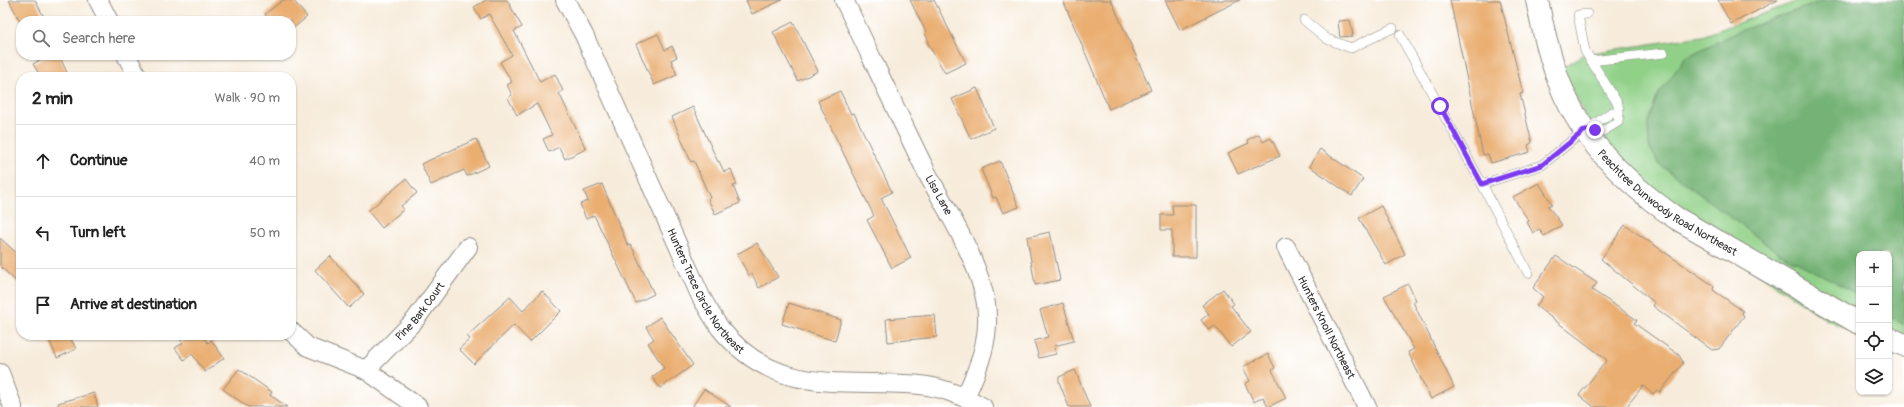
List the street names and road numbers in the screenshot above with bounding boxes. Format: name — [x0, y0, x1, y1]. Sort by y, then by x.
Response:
street label: Peachtree Dunwoody Road Northeast — [1595, 147, 1740, 259]
street label: Lisa Lane — [922, 173, 955, 218]
street label: Hunters Trace Circle Northeast — [664, 226, 747, 357]
street label: Hunters Knoll Northeast — [1295, 274, 1358, 381]
street label: Pine Bark Court — [393, 279, 448, 343]

